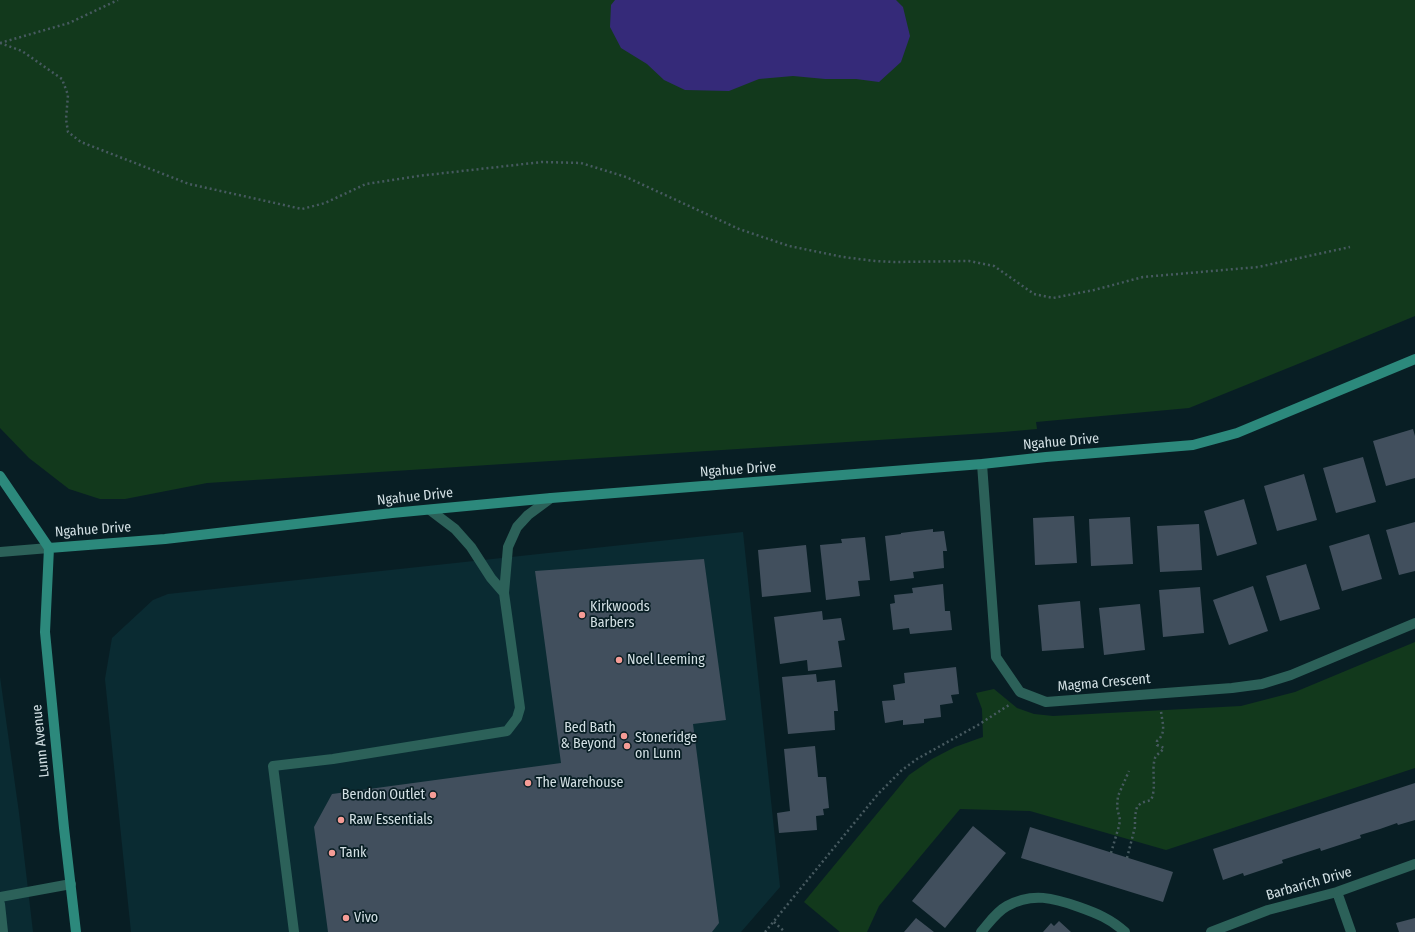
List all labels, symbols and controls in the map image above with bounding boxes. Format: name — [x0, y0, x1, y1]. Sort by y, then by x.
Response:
street label: Ngahue Drive — [1022, 430, 1100, 454]
street label: Ngahue Drive — [699, 459, 777, 481]
street label: Ngahue Drive — [376, 485, 454, 509]
street label: Ngahue Drive — [54, 519, 132, 541]
place label: Kirkwoods Barbers — [590, 599, 650, 632]
marker: Kirkwoods Barbers — [577, 610, 587, 620]
place label: Noel Leeming — [627, 652, 705, 668]
marker: Noel Leeming — [614, 655, 624, 665]
street label: Magma Crescent — [1057, 671, 1151, 695]
street label: Lunn Avenue — [29, 704, 53, 778]
place label: Bed Bath & Beyond — [560, 720, 616, 752]
place label: Stoneridge on Lunn — [635, 730, 697, 762]
marker: Bed Bath & Beyond — [619, 731, 629, 741]
marker: Stoneridge on Lunn — [622, 741, 632, 751]
place label: The Warehouse — [536, 775, 623, 791]
marker: The Warehouse — [523, 778, 533, 788]
place label: Bendon Outlet — [342, 787, 425, 803]
marker: Bendon Outlet — [428, 790, 438, 800]
place label: Raw Essentials — [349, 812, 433, 828]
marker: Raw Essentials — [336, 815, 346, 825]
place label: Tank — [340, 845, 367, 861]
marker: Tank — [327, 848, 337, 858]
street label: Barbarich Drive — [1264, 864, 1354, 904]
place label: Vivo — [354, 910, 378, 926]
marker: Vivo — [341, 913, 351, 923]

